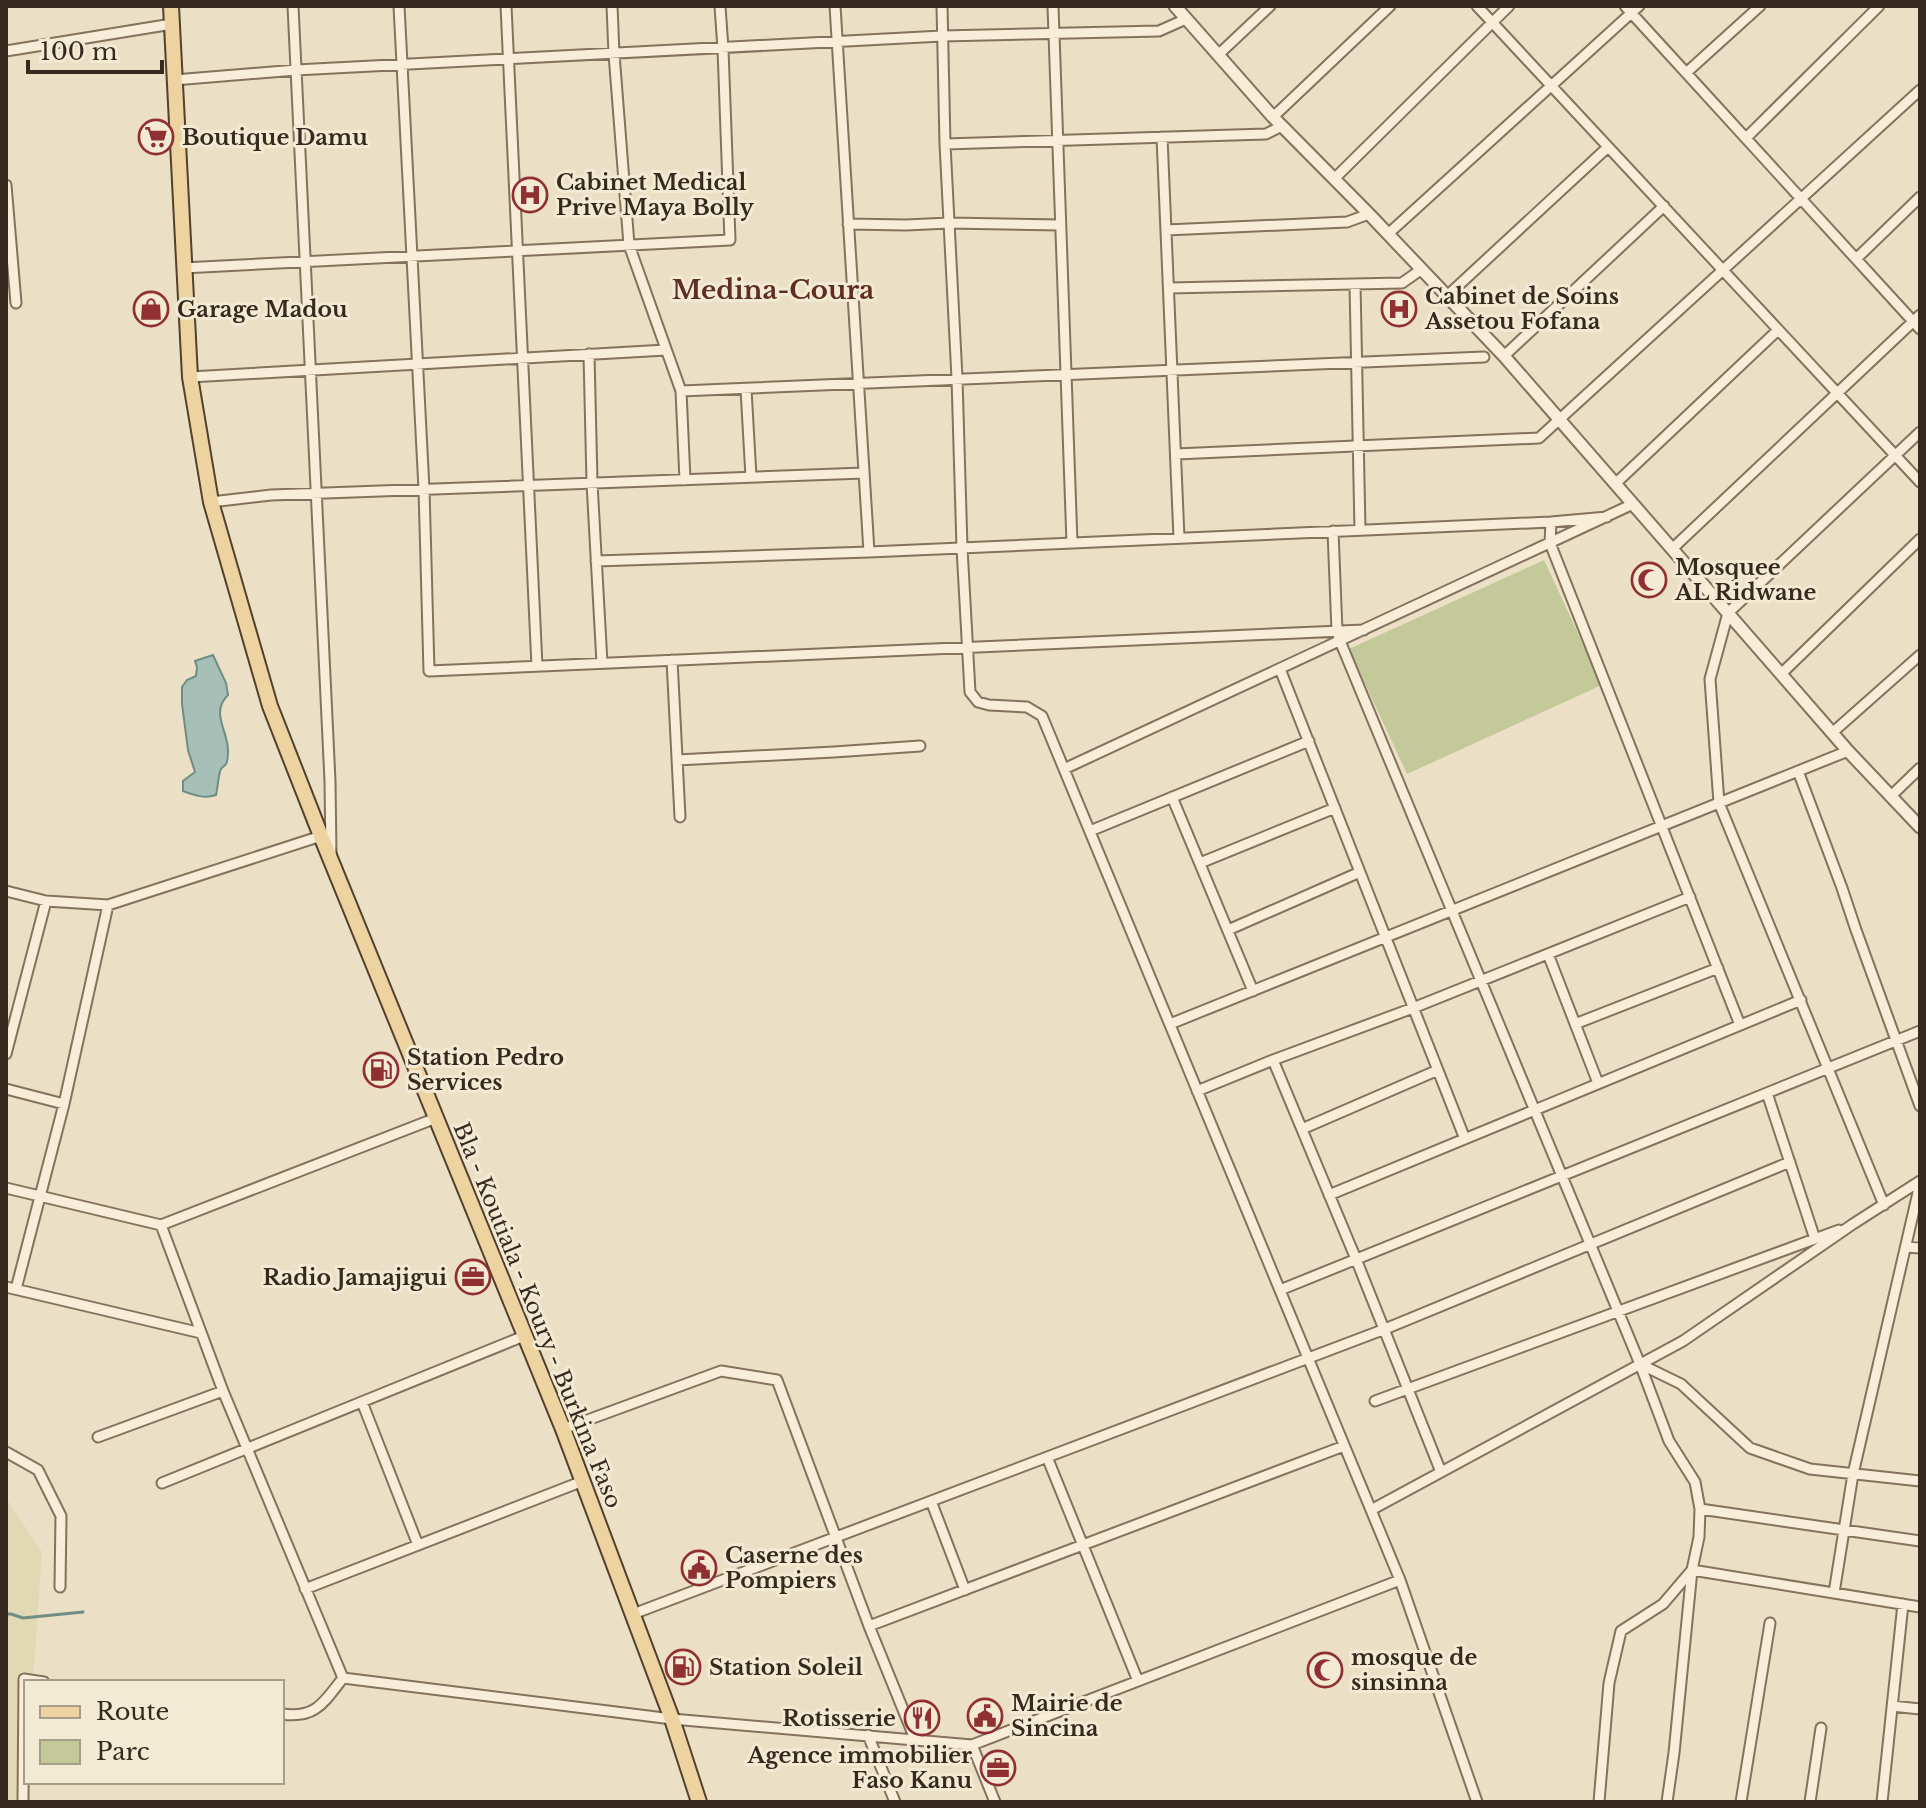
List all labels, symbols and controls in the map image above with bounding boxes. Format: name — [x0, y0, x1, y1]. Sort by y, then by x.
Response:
scale bar — [28, 24, 162, 74]
text: 100 m — [40, 37, 118, 66]
supermarket icon: Boutique Damu — [137, 118, 175, 156]
place label: Boutique Damu — [182, 124, 368, 151]
place label: Cabinet Medical Prive Maya Bolly — [556, 169, 755, 221]
hospital icon: Cabinet Medical Prive Maya Bolly — [511, 176, 549, 214]
district label: Medina-Coura — [672, 274, 874, 306]
place label: Cabinet de Soins Assetou Fofana — [1424, 283, 1619, 335]
shop icon: Garage Madou — [132, 290, 170, 328]
hospital icon: Cabinet de Soins Assetou Fofana — [1380, 290, 1418, 328]
place label: Garage Madou — [177, 296, 348, 323]
place label: Mosquee AL Ridwane — [1674, 554, 1817, 606]
mosque icon: Mosquee AL Ridwane — [1630, 561, 1668, 599]
place label: Station Pedro Services — [407, 1044, 564, 1096]
fuel station icon: Station Pedro Services — [362, 1051, 400, 1089]
street label: Bla - Koutiala - Koury - Burkina Faso — [448, 1118, 628, 1512]
office icon: Radio Jamajigui — [454, 1258, 492, 1296]
place label: Radio Jamajigui — [263, 1264, 447, 1291]
place label: Caserne des Pompiers — [725, 1542, 863, 1594]
public building icon: Caserne des Pompiers — [680, 1549, 718, 1587]
place label: mosque de sinsinna — [1351, 1644, 1478, 1696]
fuel station icon: Station Soleil — [664, 1648, 702, 1686]
mosque icon: mosque de sinsinna — [1306, 1651, 1344, 1689]
place label: Station Soleil — [709, 1654, 863, 1681]
legend — [24, 1680, 284, 1784]
place label: Mairie de Sincina — [1011, 1690, 1123, 1742]
text: Route — [96, 1697, 169, 1726]
public building icon: Mairie de Sincina — [966, 1697, 1004, 1735]
restaurant icon: Rotisserie — [903, 1699, 941, 1737]
place label: Rotisserie — [782, 1705, 896, 1732]
text: Parc — [96, 1737, 150, 1766]
place label: Agence immobilier Faso Kanu — [746, 1742, 972, 1794]
office icon: Agence immobilier Faso Kanu — [979, 1749, 1017, 1787]

